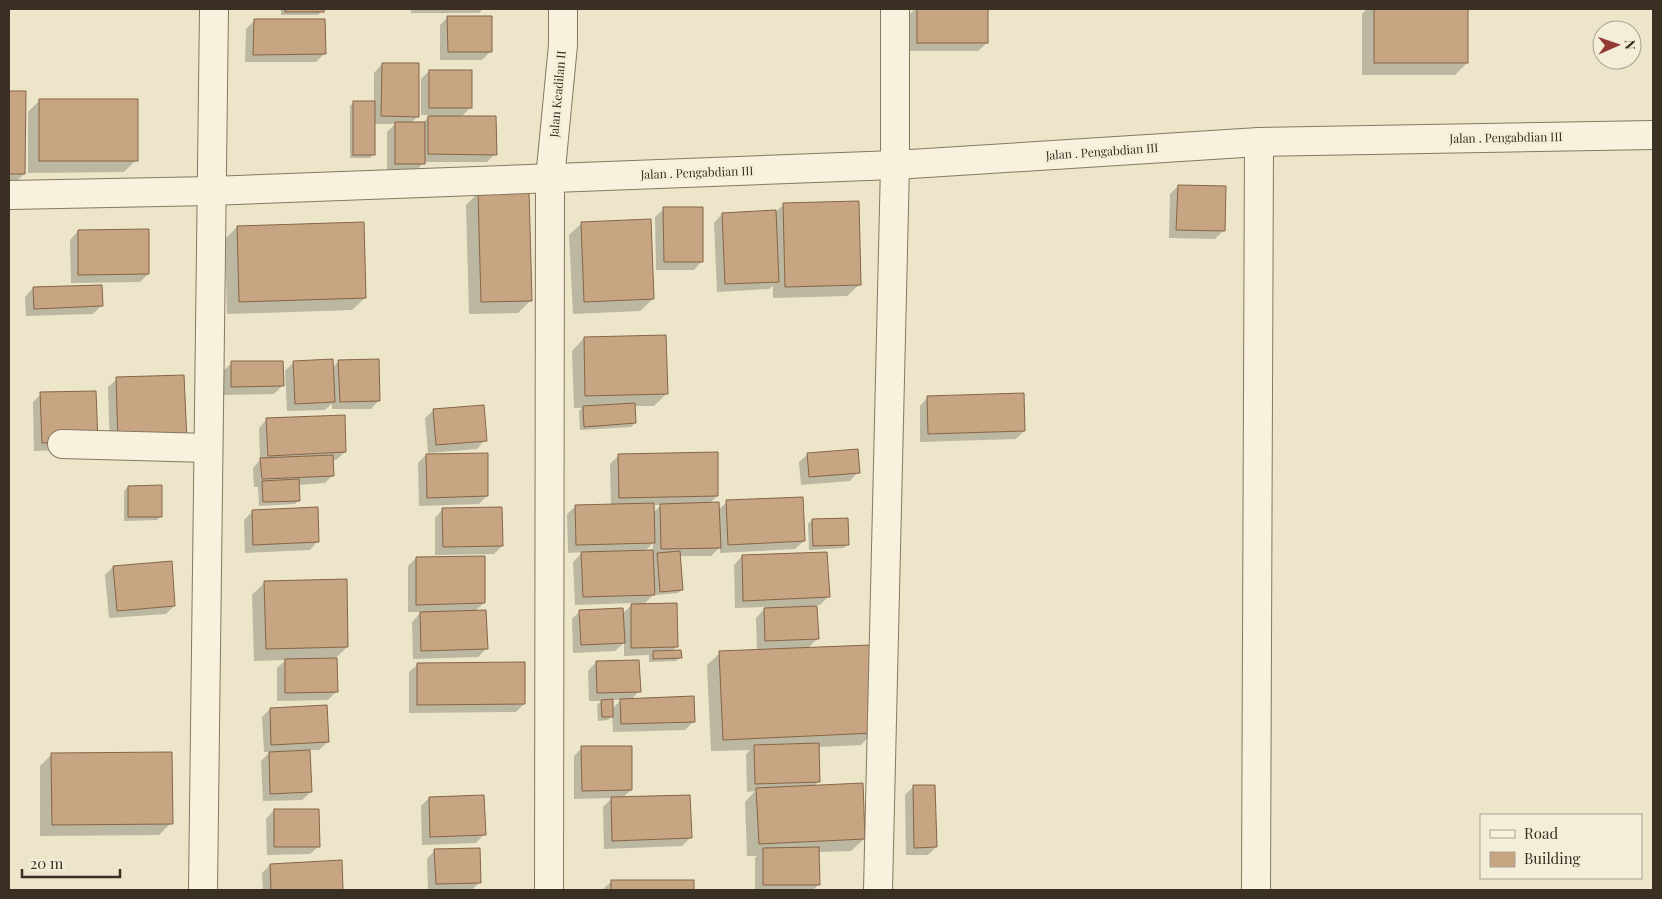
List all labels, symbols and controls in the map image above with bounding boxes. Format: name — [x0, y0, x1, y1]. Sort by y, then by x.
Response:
north arrow — [1592, 20, 1642, 70]
text: N — [1621, 39, 1640, 50]
street label: Jalan Keadilan II — [545, 50, 569, 139]
street label: Jalan . Pengabdian III — [1448, 128, 1563, 146]
street label: Jalan . Pengabdian III — [1044, 139, 1159, 163]
street label: Jalan . Pengabdian III — [639, 162, 754, 182]
legend — [1480, 814, 1642, 879]
text: Road — [1524, 823, 1558, 843]
scale bar — [22, 846, 120, 878]
text: Building — [1524, 848, 1581, 868]
text: 20 m — [30, 853, 64, 873]

